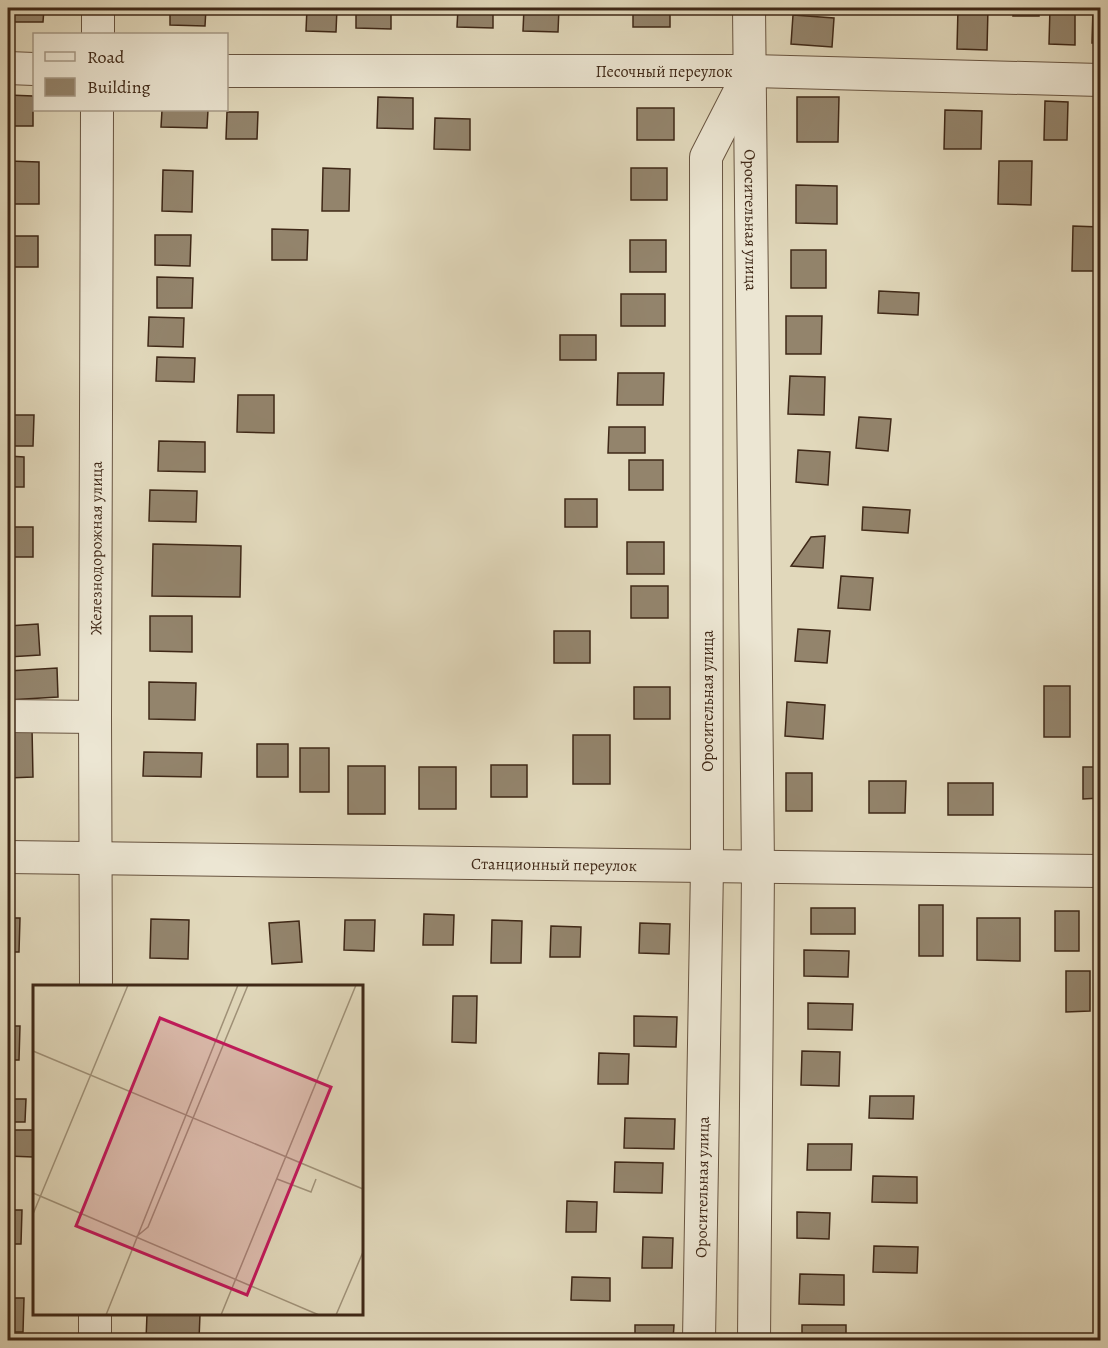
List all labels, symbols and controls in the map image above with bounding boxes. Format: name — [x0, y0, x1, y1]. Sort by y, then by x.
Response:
legend — [33, 33, 228, 111]
text: Road — [87, 45, 125, 69]
street label: Песочный переулок — [595, 61, 733, 83]
text: Building — [87, 75, 151, 99]
street label: Оросительная улица — [738, 149, 762, 292]
street label: Железнодорожная улица — [85, 461, 108, 635]
street label: Оросительная улица — [697, 630, 719, 772]
street label: Станционный переулок — [471, 853, 637, 877]
inset map — [33, 985, 363, 1315]
street label: Оросительная улица — [690, 1115, 715, 1258]

